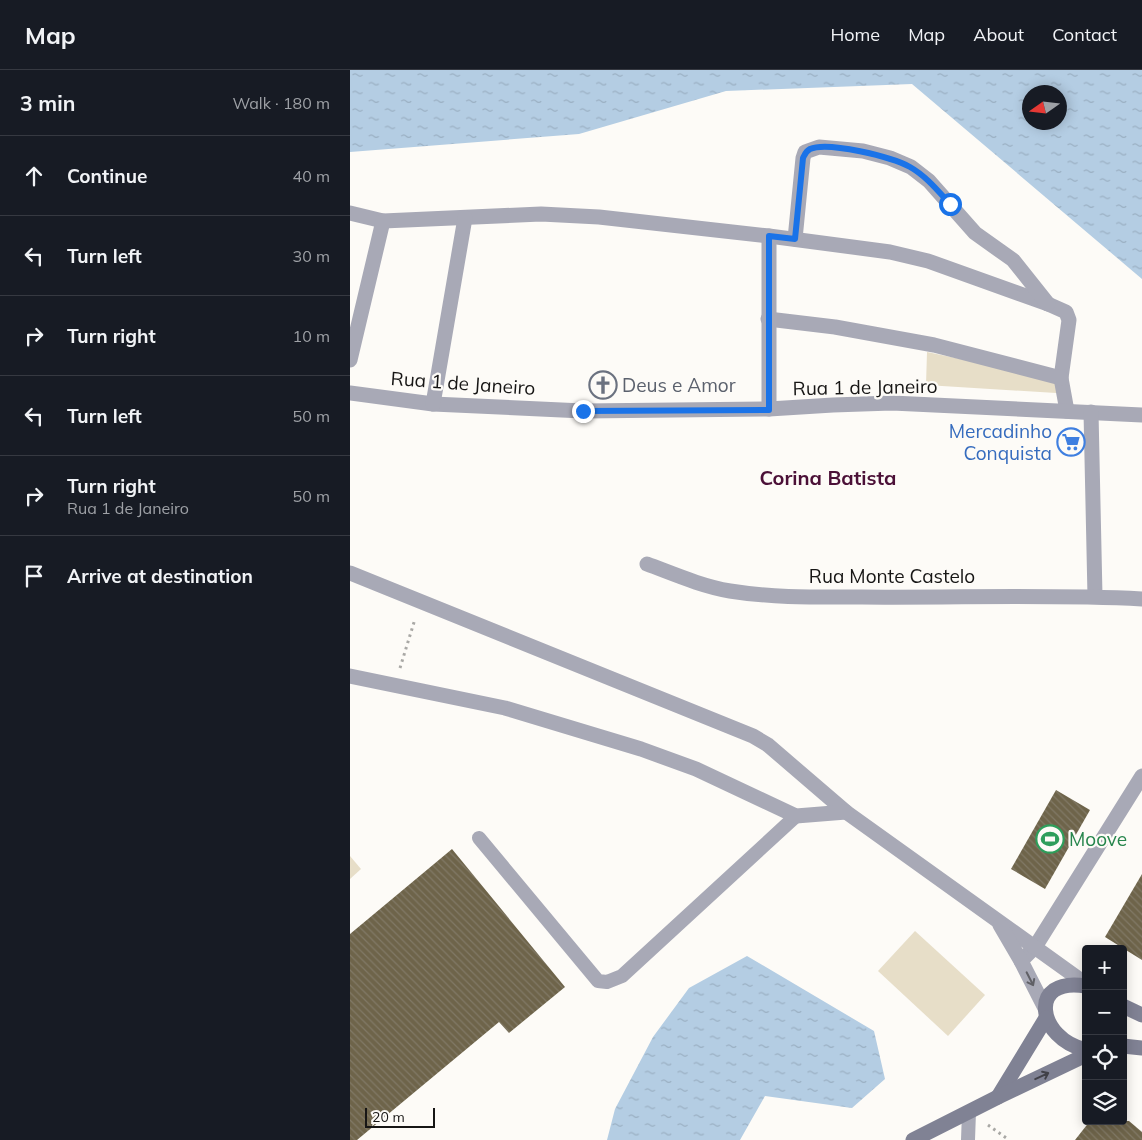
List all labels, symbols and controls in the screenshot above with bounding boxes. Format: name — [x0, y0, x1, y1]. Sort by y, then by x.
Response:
text: Map — [25, 20, 76, 50]
text: Home — [830, 23, 880, 46]
text: Map — [908, 23, 945, 46]
text: About — [973, 23, 1024, 46]
text: Contact — [1052, 23, 1117, 46]
north arrow — [1022, 85, 1067, 130]
text: 3 min — [20, 90, 75, 116]
text: Walk · 180 m — [232, 93, 330, 113]
icon: ahead — [20, 162, 48, 190]
text: Continue — [67, 164, 147, 188]
text: 40 m — [293, 166, 330, 186]
route start — [939, 193, 962, 216]
icon: left — [20, 242, 48, 270]
text: Turn left — [67, 244, 142, 268]
text: 30 m — [293, 246, 330, 266]
icon: right — [20, 322, 48, 350]
text: Turn right — [67, 324, 156, 348]
text: 10 m — [293, 326, 330, 346]
street label: Rua 1 de Janeiro — [390, 366, 536, 400]
church icon: Deus e Amor — [588, 370, 618, 400]
place label: Deus e Amor — [622, 373, 736, 397]
street label: Rua 1 de Janeiro — [792, 374, 938, 400]
route end — [572, 400, 595, 423]
icon: left — [20, 402, 48, 430]
text: Turn left — [67, 404, 142, 428]
text: 50 m — [293, 406, 330, 426]
place label: Mercadinho Conquista — [949, 419, 1052, 465]
supermarket icon: Mercadinho Conquista — [1056, 427, 1086, 457]
district label: Corina Batista — [760, 465, 896, 490]
text: Turn right — [67, 474, 156, 498]
icon: right — [20, 482, 48, 510]
text: 50 m — [293, 486, 330, 506]
text: Rua 1 de Janeiro — [67, 498, 189, 518]
icon: arrive — [20, 562, 48, 590]
text: Arrive at destination — [67, 564, 253, 588]
street label: Rua Monte Castelo — [809, 564, 975, 588]
sports icon: Moove — [1035, 824, 1065, 854]
place label: Moove — [1069, 827, 1127, 851]
map controls — [1082, 945, 1127, 1125]
button: + — [1082, 945, 1127, 990]
one-way arrow — [1025, 972, 1035, 987]
button: − — [1082, 990, 1127, 1035]
button: locate — [1082, 1035, 1127, 1080]
one-way arrow — [1034, 1070, 1049, 1080]
button: layers — [1082, 1080, 1127, 1125]
scale bar — [365, 1105, 435, 1128]
text: 20 m — [372, 1108, 405, 1126]

